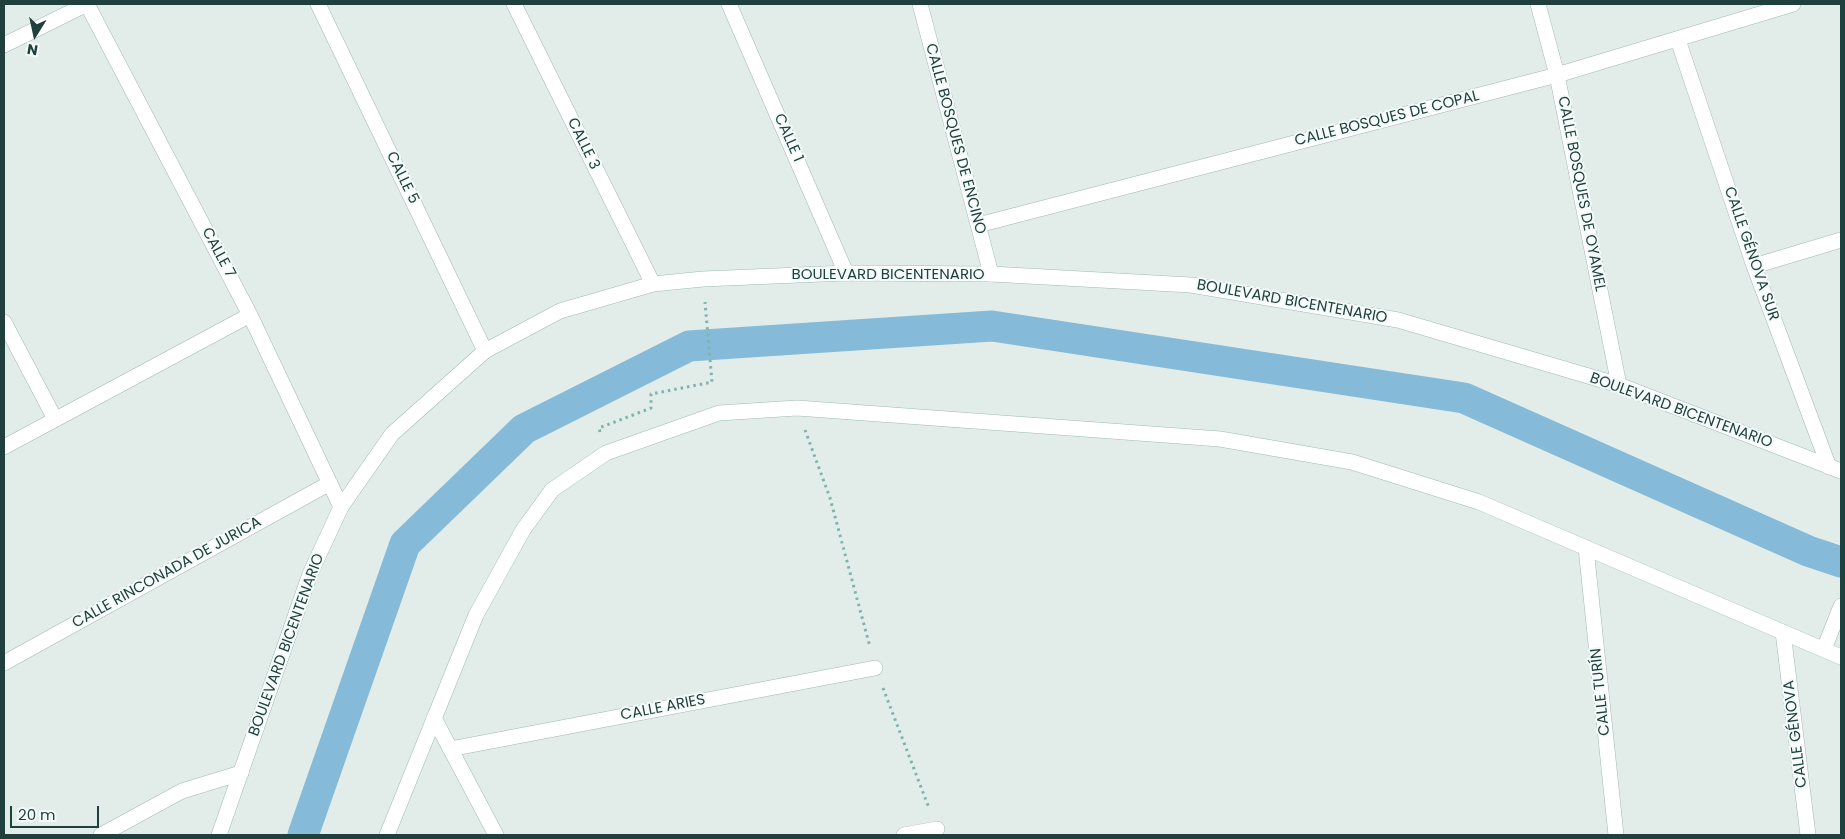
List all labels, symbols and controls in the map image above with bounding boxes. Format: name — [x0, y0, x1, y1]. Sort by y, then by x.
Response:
north arrow — [10, 10, 60, 60]
text: N — [25, 39, 39, 61]
street label: CALLE BOSQUES DE ENCINO — [921, 42, 989, 236]
street label: CALLE BOSQUES DE COPAL — [1293, 87, 1481, 151]
street label: CALLE BOSQUES DE OYAMEL — [1553, 95, 1609, 293]
street label: CALLE 1 — [769, 111, 807, 165]
street label: CALLE 3 — [563, 115, 603, 173]
street label: CALLE 5 — [382, 149, 422, 207]
street label: CALLE GÉNOVA SUR — [1720, 185, 1782, 323]
street label: CALLE 7 — [197, 225, 239, 281]
street label: BOULEVARD BICENTENARIO — [791, 266, 985, 284]
street label: BOULEVARD BICENTENARIO — [1195, 276, 1389, 328]
street label: BOULEVARD BICENTENARIO — [1587, 370, 1775, 452]
street label: CALLE RINCONADA DE JURICA — [69, 513, 265, 633]
street label: BOULEVARD BICENTENARIO — [246, 551, 328, 739]
street label: CALLE TURÍN — [1587, 647, 1615, 737]
street label: CALLE GÉNOVA — [1780, 679, 1812, 789]
street label: CALLE ARIES — [619, 691, 707, 725]
scale bar — [12, 796, 101, 828]
text: 20 m — [18, 804, 56, 825]

